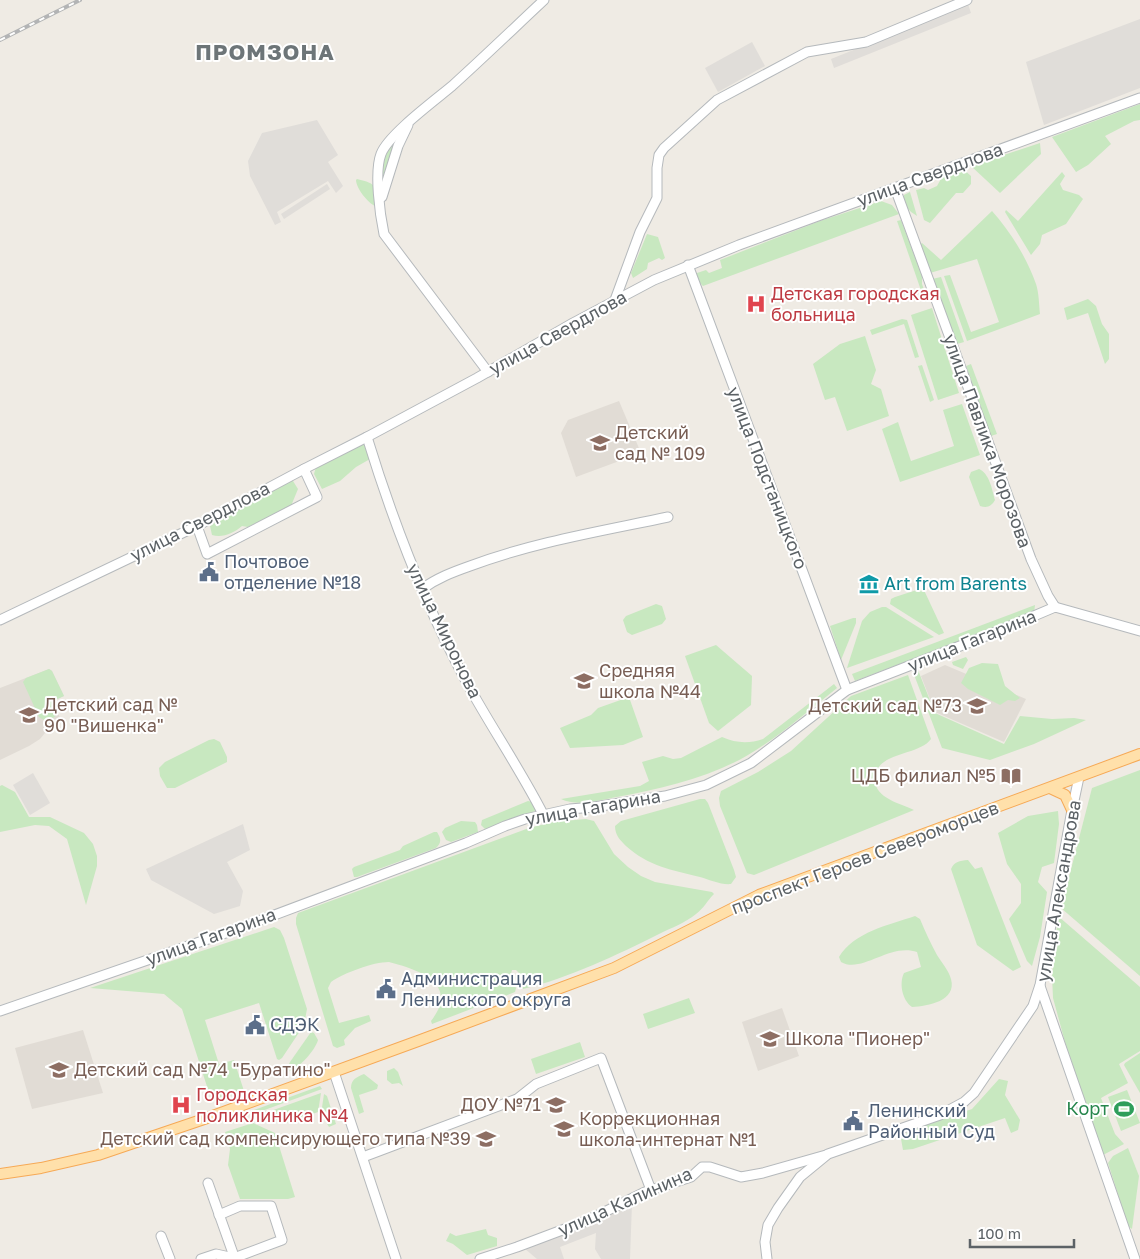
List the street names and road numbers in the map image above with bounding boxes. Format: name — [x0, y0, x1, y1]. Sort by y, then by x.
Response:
street label: улица Свердлова — [854, 137, 1006, 211]
street label: улица Свердлова — [485, 285, 630, 379]
street label: улица Павлика Морозова — [939, 331, 1037, 551]
street label: улица Подстаницкого — [723, 383, 813, 572]
street label: улица Свердлова — [126, 476, 273, 566]
street label: улица Миронова — [403, 559, 487, 702]
street label: улица Гагарина — [904, 604, 1039, 676]
street label: улица Гагарина — [523, 784, 662, 830]
street label: проспект Героев Североморцев — [728, 796, 1001, 918]
street label: улица Александрова — [1031, 798, 1085, 984]
street label: улица Гагарина — [143, 902, 279, 970]
street label: улица Калинина — [554, 1162, 695, 1241]

